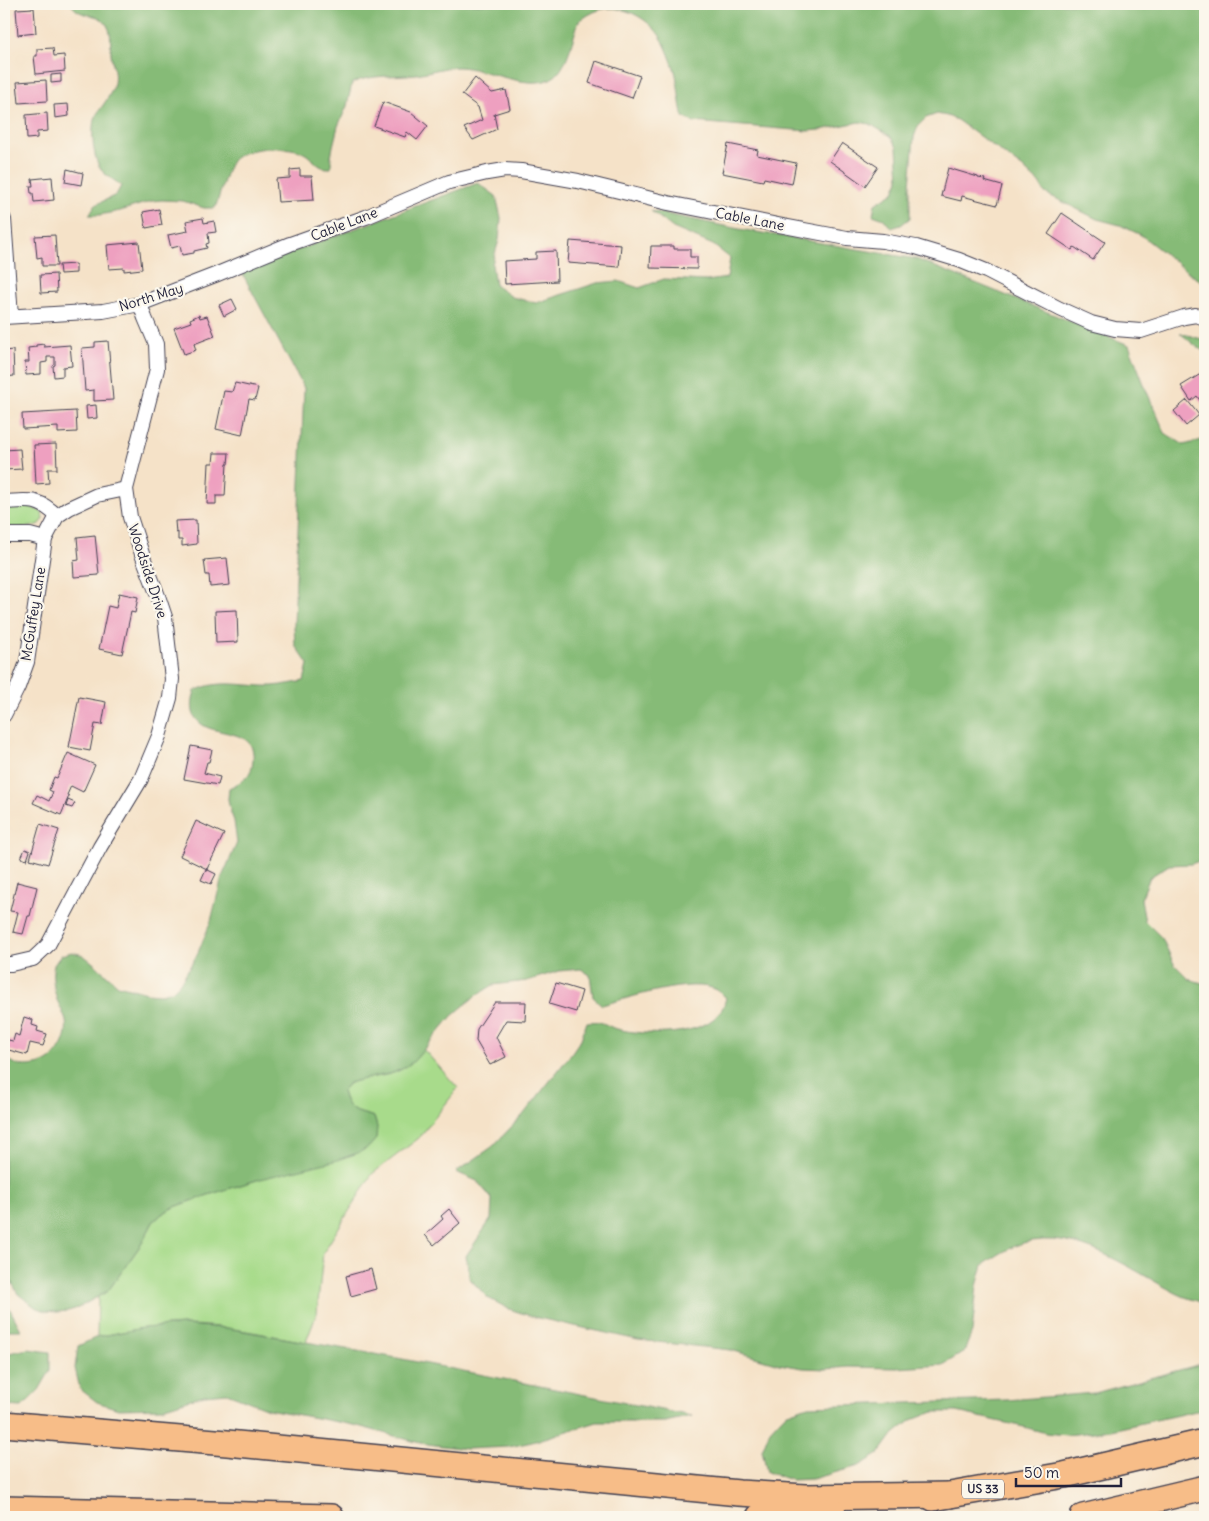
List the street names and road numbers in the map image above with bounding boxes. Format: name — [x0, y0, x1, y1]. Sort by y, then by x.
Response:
street label: Cable Lane — [308, 203, 380, 245]
street label: Cable Lane — [714, 203, 786, 235]
street label: North May — [117, 279, 185, 315]
street label: Woodside Drive — [124, 522, 172, 620]
street label: McGuffey Lane — [17, 566, 49, 662]
road number: US 33 — [962, 1480, 1004, 1498]

